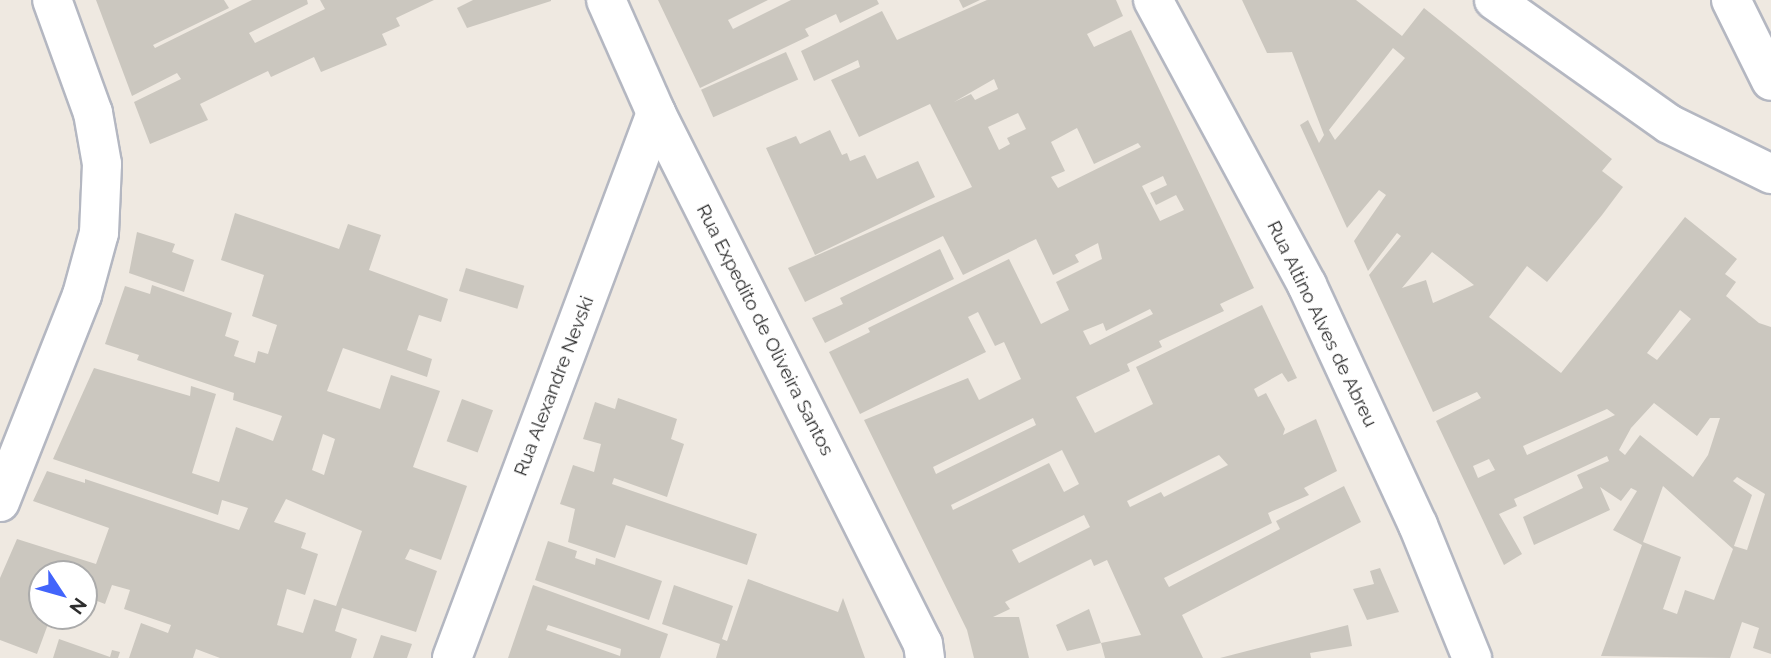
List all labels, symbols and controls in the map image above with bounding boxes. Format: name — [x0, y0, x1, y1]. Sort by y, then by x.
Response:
street label: Rua Expedito de Oliveira Santos — [692, 201, 838, 459]
street label: Rua Altino Alves de Abreu — [1262, 216, 1382, 432]
street label: Rua Alexandre Nevski — [509, 293, 599, 479]
north arrow — [28, 560, 98, 630]
text: N — [65, 594, 92, 618]

